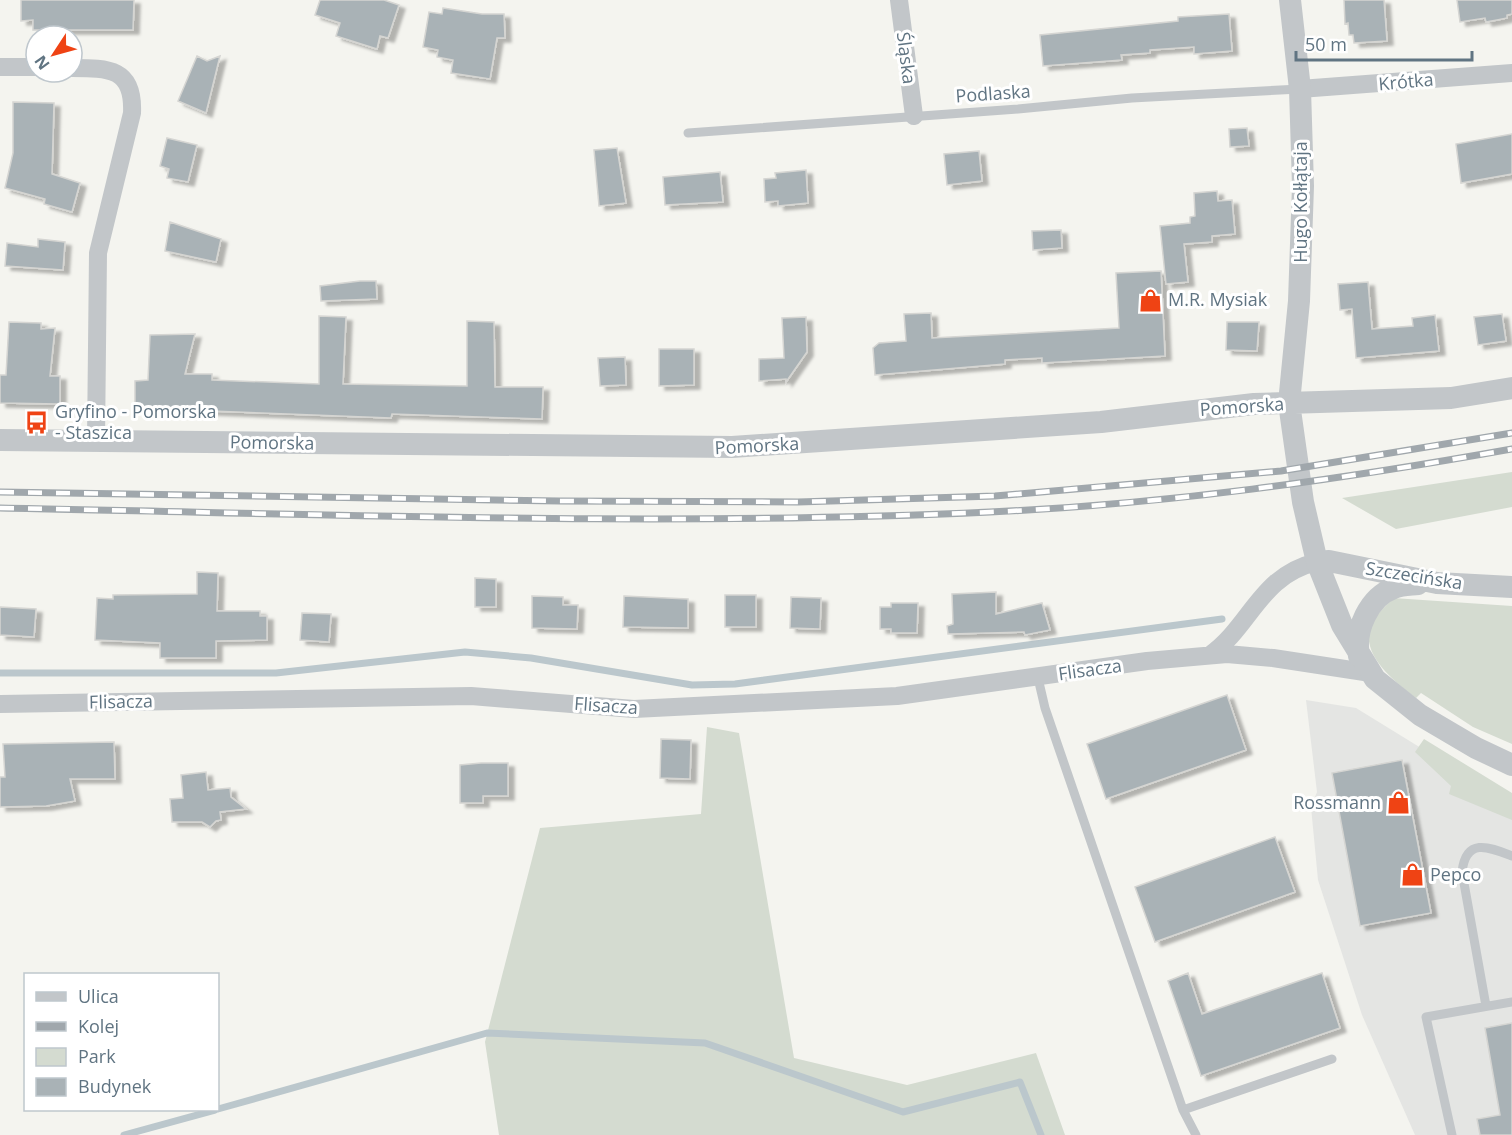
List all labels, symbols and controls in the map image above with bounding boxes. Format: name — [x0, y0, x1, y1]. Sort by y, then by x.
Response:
north arrow — [24, 24, 84, 84]
scale bar — [1296, 24, 1472, 62]
street label: Śląska — [892, 30, 922, 85]
text: 50 m — [1305, 32, 1347, 56]
text: N — [29, 51, 55, 75]
street label: Krótka — [1377, 67, 1434, 95]
street label: Podlaska — [955, 78, 1031, 108]
street label: Hugo Kołłątaja — [1288, 141, 1312, 263]
shop icon: M.R. Mysiak — [1137, 287, 1163, 313]
place label: M.R. Mysiak — [1168, 287, 1268, 311]
street label: Pomorska — [1199, 391, 1285, 421]
place label: Gryfino - Pomorska - Staszica — [55, 399, 217, 444]
bus stop icon: Gryfino - Pomorska - Staszica — [24, 409, 50, 435]
street label: Pomorska — [230, 429, 314, 455]
street label: Pomorska — [714, 431, 800, 459]
street label: Szczecińska — [1364, 556, 1464, 595]
street label: Flisacza — [1056, 653, 1123, 685]
street label: Flisacza — [89, 688, 153, 714]
street label: Flisacza — [573, 691, 639, 719]
place label: Rossmann — [1293, 790, 1381, 814]
shop icon: Rossmann — [1386, 790, 1412, 816]
shop icon: Pepco — [1399, 862, 1425, 888]
place label: Pepco — [1430, 862, 1481, 886]
legend — [24, 973, 219, 1111]
text: Ulica — [78, 984, 119, 1008]
text: Kolej — [78, 1014, 119, 1038]
text: Park — [78, 1044, 116, 1068]
text: Budynek — [78, 1074, 152, 1098]

